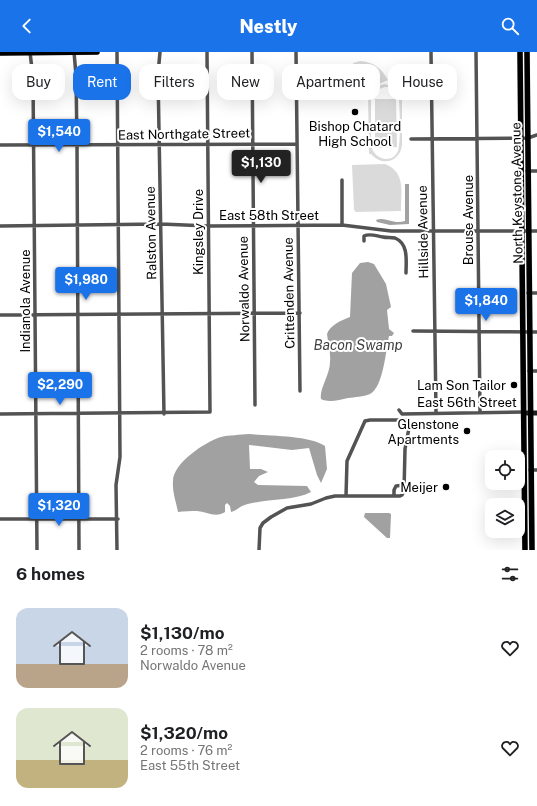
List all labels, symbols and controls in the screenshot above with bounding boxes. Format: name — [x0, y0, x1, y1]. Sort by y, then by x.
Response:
icon: back — [16, 15, 38, 37]
icon: search — [499, 15, 521, 37]
text: Nestly — [240, 16, 297, 37]
chip: Buy — [12, 64, 65, 100]
chip: Rent — [73, 64, 131, 100]
chip: Filters — [139, 64, 209, 100]
chip: New — [217, 64, 274, 100]
chip: Apartment — [282, 64, 380, 100]
chip: House — [388, 64, 457, 100]
marker: Bishop Chatard High School — [350, 107, 360, 117]
pin: $1,540 — [26, 119, 92, 153]
place label: Bishop Chatard High School — [309, 119, 401, 149]
street label: North Keystone Avenue — [508, 122, 526, 264]
text: $1,540 — [37, 124, 81, 139]
street label: East Northgate Street — [118, 125, 250, 143]
pin: $1,130 — [228, 150, 294, 184]
text: $1,130 — [241, 155, 281, 170]
street label: Brouse Avenue — [461, 175, 476, 265]
street label: Hillside Avenue — [415, 185, 431, 279]
street label: Ralston Avenue — [143, 186, 159, 280]
street label: Kingsley Drive — [191, 189, 206, 275]
street label: East 58th Street — [219, 208, 319, 223]
street label: Norwaldo Avenue — [236, 236, 252, 342]
street label: Crittenden Avenue — [281, 237, 297, 349]
street label: Indianola Avenue — [18, 249, 33, 353]
pin: $1,980 — [53, 267, 119, 301]
text: $1,980 — [64, 272, 108, 287]
pin: $1,840 — [453, 288, 519, 322]
text: $1,840 — [464, 293, 508, 308]
water label: Bacon Swamp — [313, 337, 403, 353]
pin: $2,290 — [27, 372, 93, 406]
text: $2,290 — [37, 377, 83, 392]
place label: Lam Son Tailor — [417, 378, 506, 393]
marker: Lam Son Tailor — [509, 380, 519, 390]
street label: East 56th Street — [417, 395, 517, 410]
place label: Glenstone Apartments — [388, 417, 459, 447]
marker: Glenstone Apartments — [462, 426, 472, 436]
map controls — [485, 450, 525, 538]
button: locate — [485, 450, 525, 490]
place label: Meijer — [400, 480, 438, 495]
marker: Meijer — [441, 482, 451, 492]
pin: $1,320 — [26, 493, 92, 527]
text: $1,320 — [37, 498, 81, 513]
button: layers — [485, 498, 525, 538]
icon: filters — [499, 563, 521, 585]
text: 6 homes — [16, 564, 85, 584]
text: $1,130/mo — [140, 623, 225, 643]
icon: home — [48, 624, 96, 672]
icon: heart — [499, 637, 521, 659]
text: 2 rooms · 78 m² — [140, 643, 233, 658]
text: Norwaldo Avenue — [140, 658, 246, 673]
text: $1,320/mo — [140, 723, 228, 743]
icon: home — [48, 724, 96, 772]
icon: heart — [499, 737, 521, 759]
text: 2 rooms · 76 m² — [140, 743, 232, 758]
text: East 55th Street — [140, 758, 240, 773]

